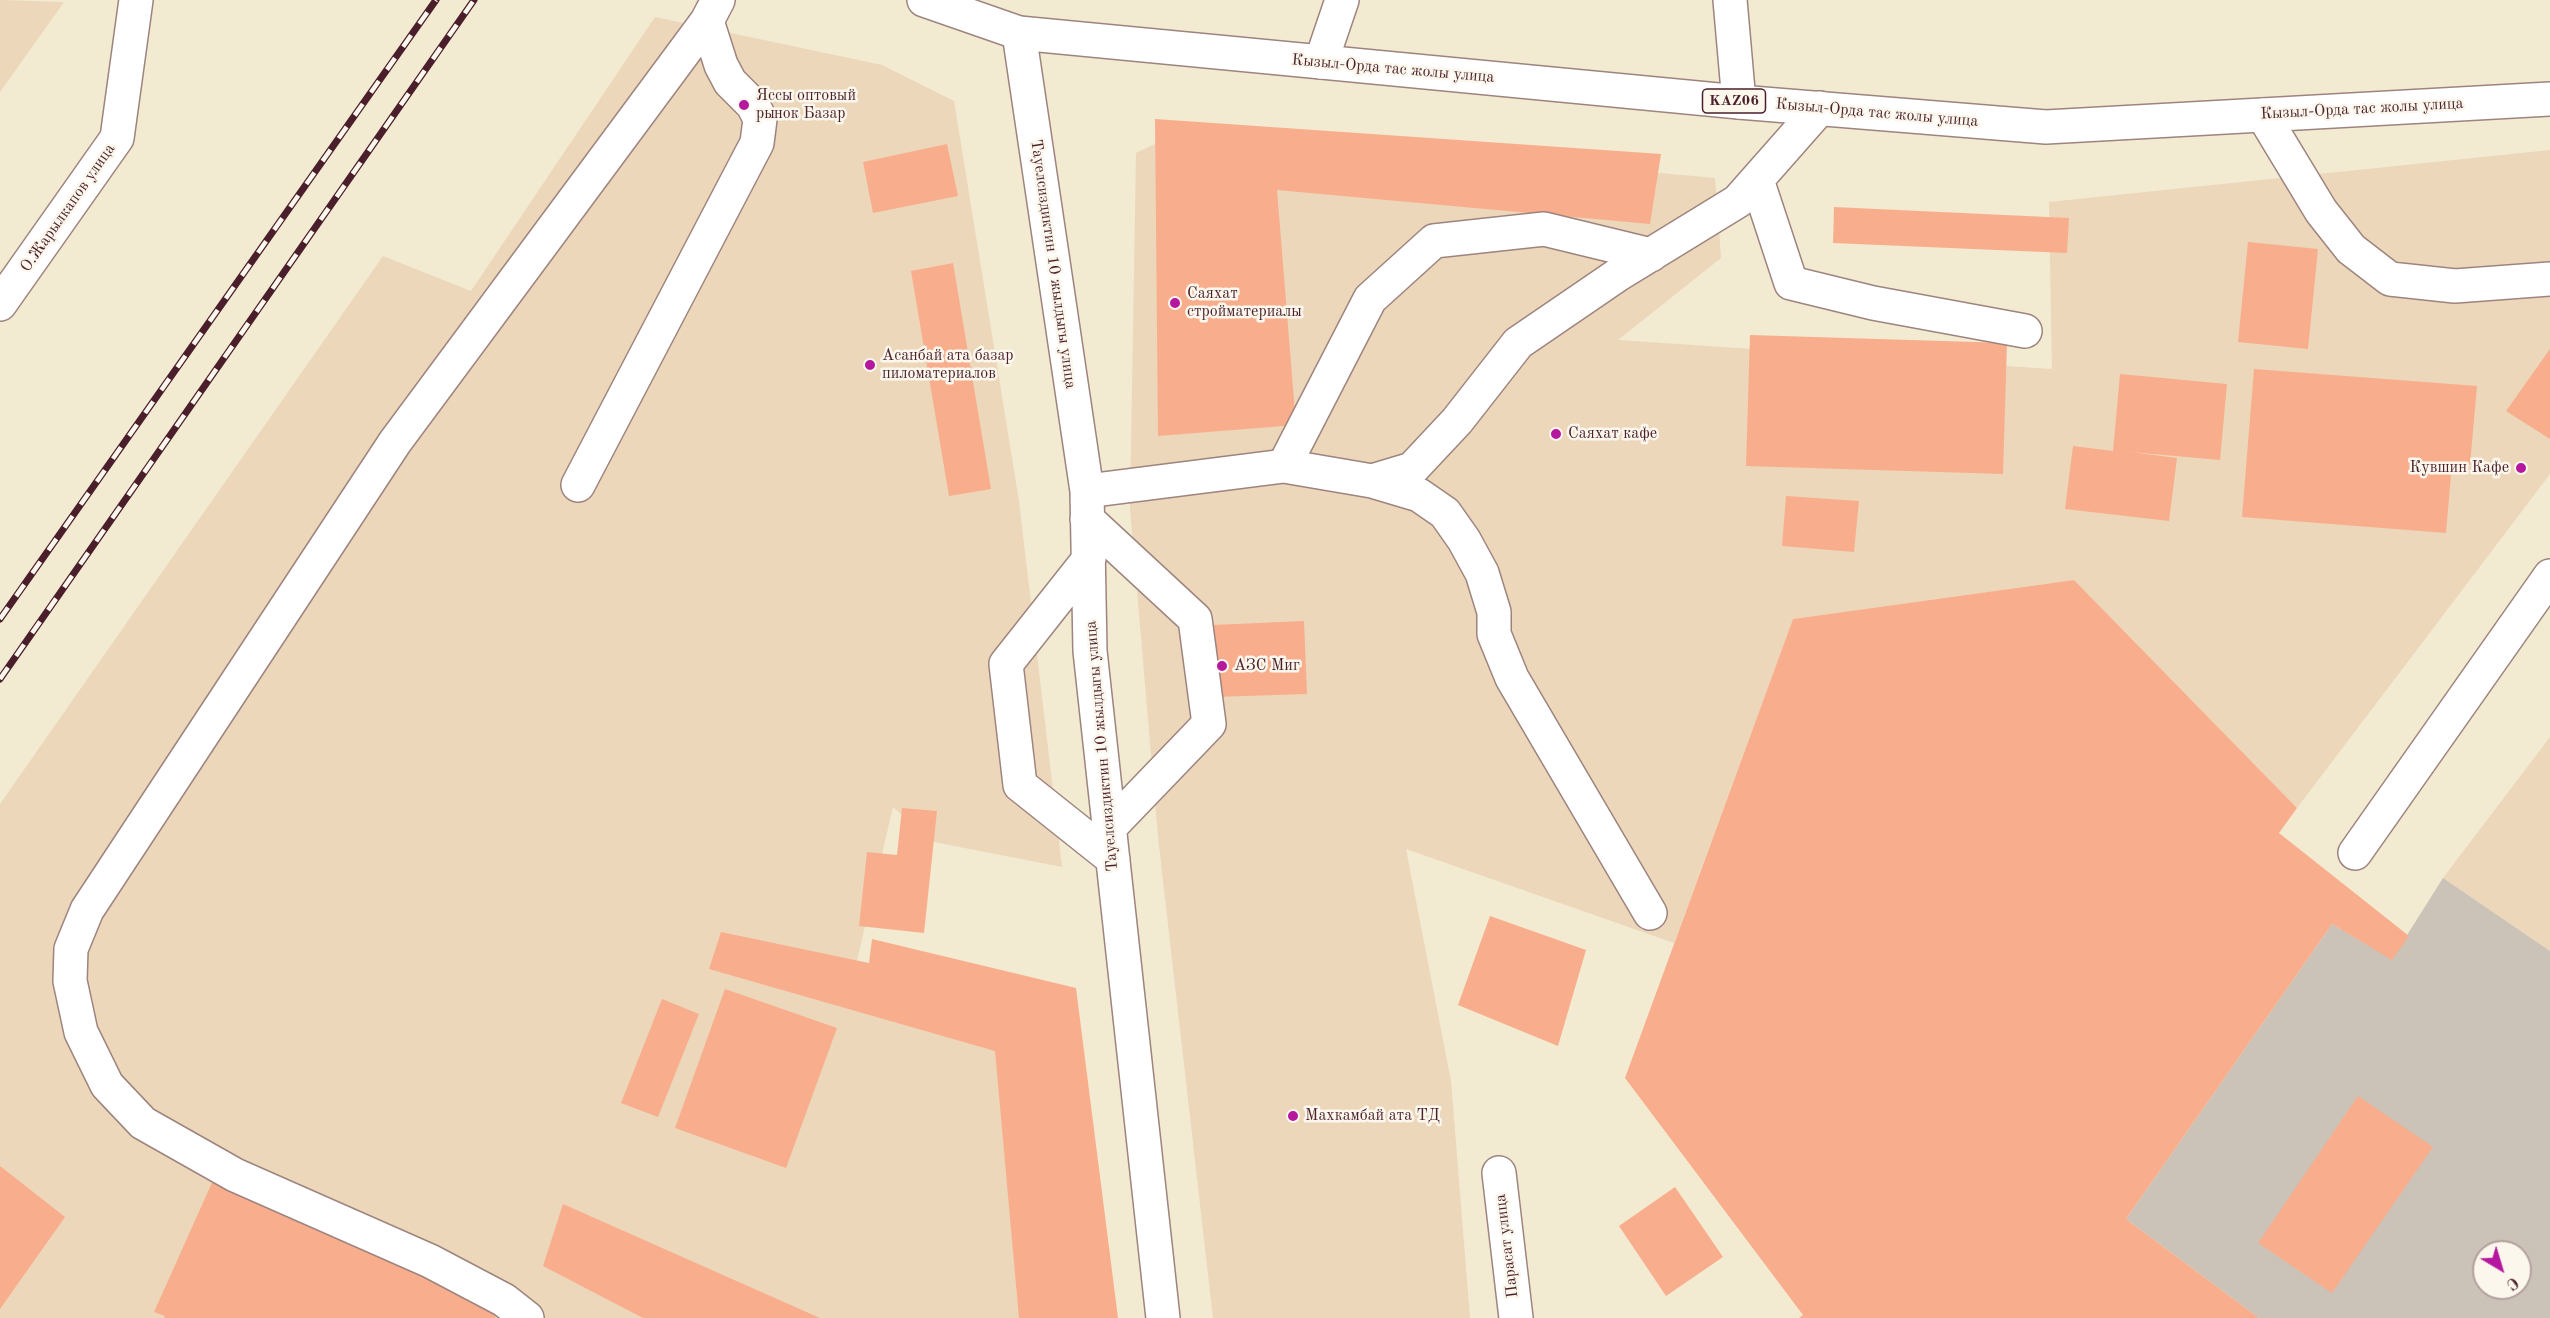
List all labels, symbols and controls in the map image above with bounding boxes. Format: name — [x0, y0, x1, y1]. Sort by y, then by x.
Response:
street label: Кызыл-Орда тас жолы улица — [1291, 51, 1495, 87]
place label: Яссы оптовый рынок Базар — [756, 86, 856, 124]
road number: KАZ06 — [1702, 89, 1766, 113]
street label: Кызыл-Орда тас жолы улица — [2260, 94, 2464, 124]
street label: Кызыл-Орда тас жолы улица — [1775, 95, 1979, 131]
marker: Яссы оптовый рынок Базар — [737, 98, 751, 112]
street label: Тауелсиздиктин 10 жылдыгы улица — [1026, 138, 1080, 390]
street label: О.Жарылкапов улица — [16, 140, 120, 276]
place label: Саяхат стройматериалы — [1187, 284, 1302, 322]
marker: Саяхат стройматериалы — [1168, 296, 1182, 310]
place label: Асанбай ата базар пиломатериалов — [882, 346, 1014, 384]
marker: Асанбай ата базар пиломатериалов — [863, 358, 877, 372]
place label: Саяхат кафе — [1568, 424, 1657, 444]
marker: Саяхат кафе — [1549, 427, 1563, 441]
place label: Кувшин Кафе — [2410, 458, 2509, 478]
marker: Кувшин Кафе — [2514, 461, 2528, 475]
street label: Тауелсиздиктин 10 жылдыгы улица — [1081, 620, 1123, 872]
place label: АЗС Миг — [1234, 656, 1300, 676]
marker: АЗС Миг — [1215, 659, 1229, 673]
place label: Махкамбай ата ТД — [1305, 1106, 1440, 1126]
marker: Махкамбай ата ТД — [1286, 1109, 1300, 1123]
street label: Парасат улица — [1491, 1193, 1523, 1299]
north arrow — [2472, 1240, 2532, 1300]
text: С — [2503, 1273, 2521, 1292]

